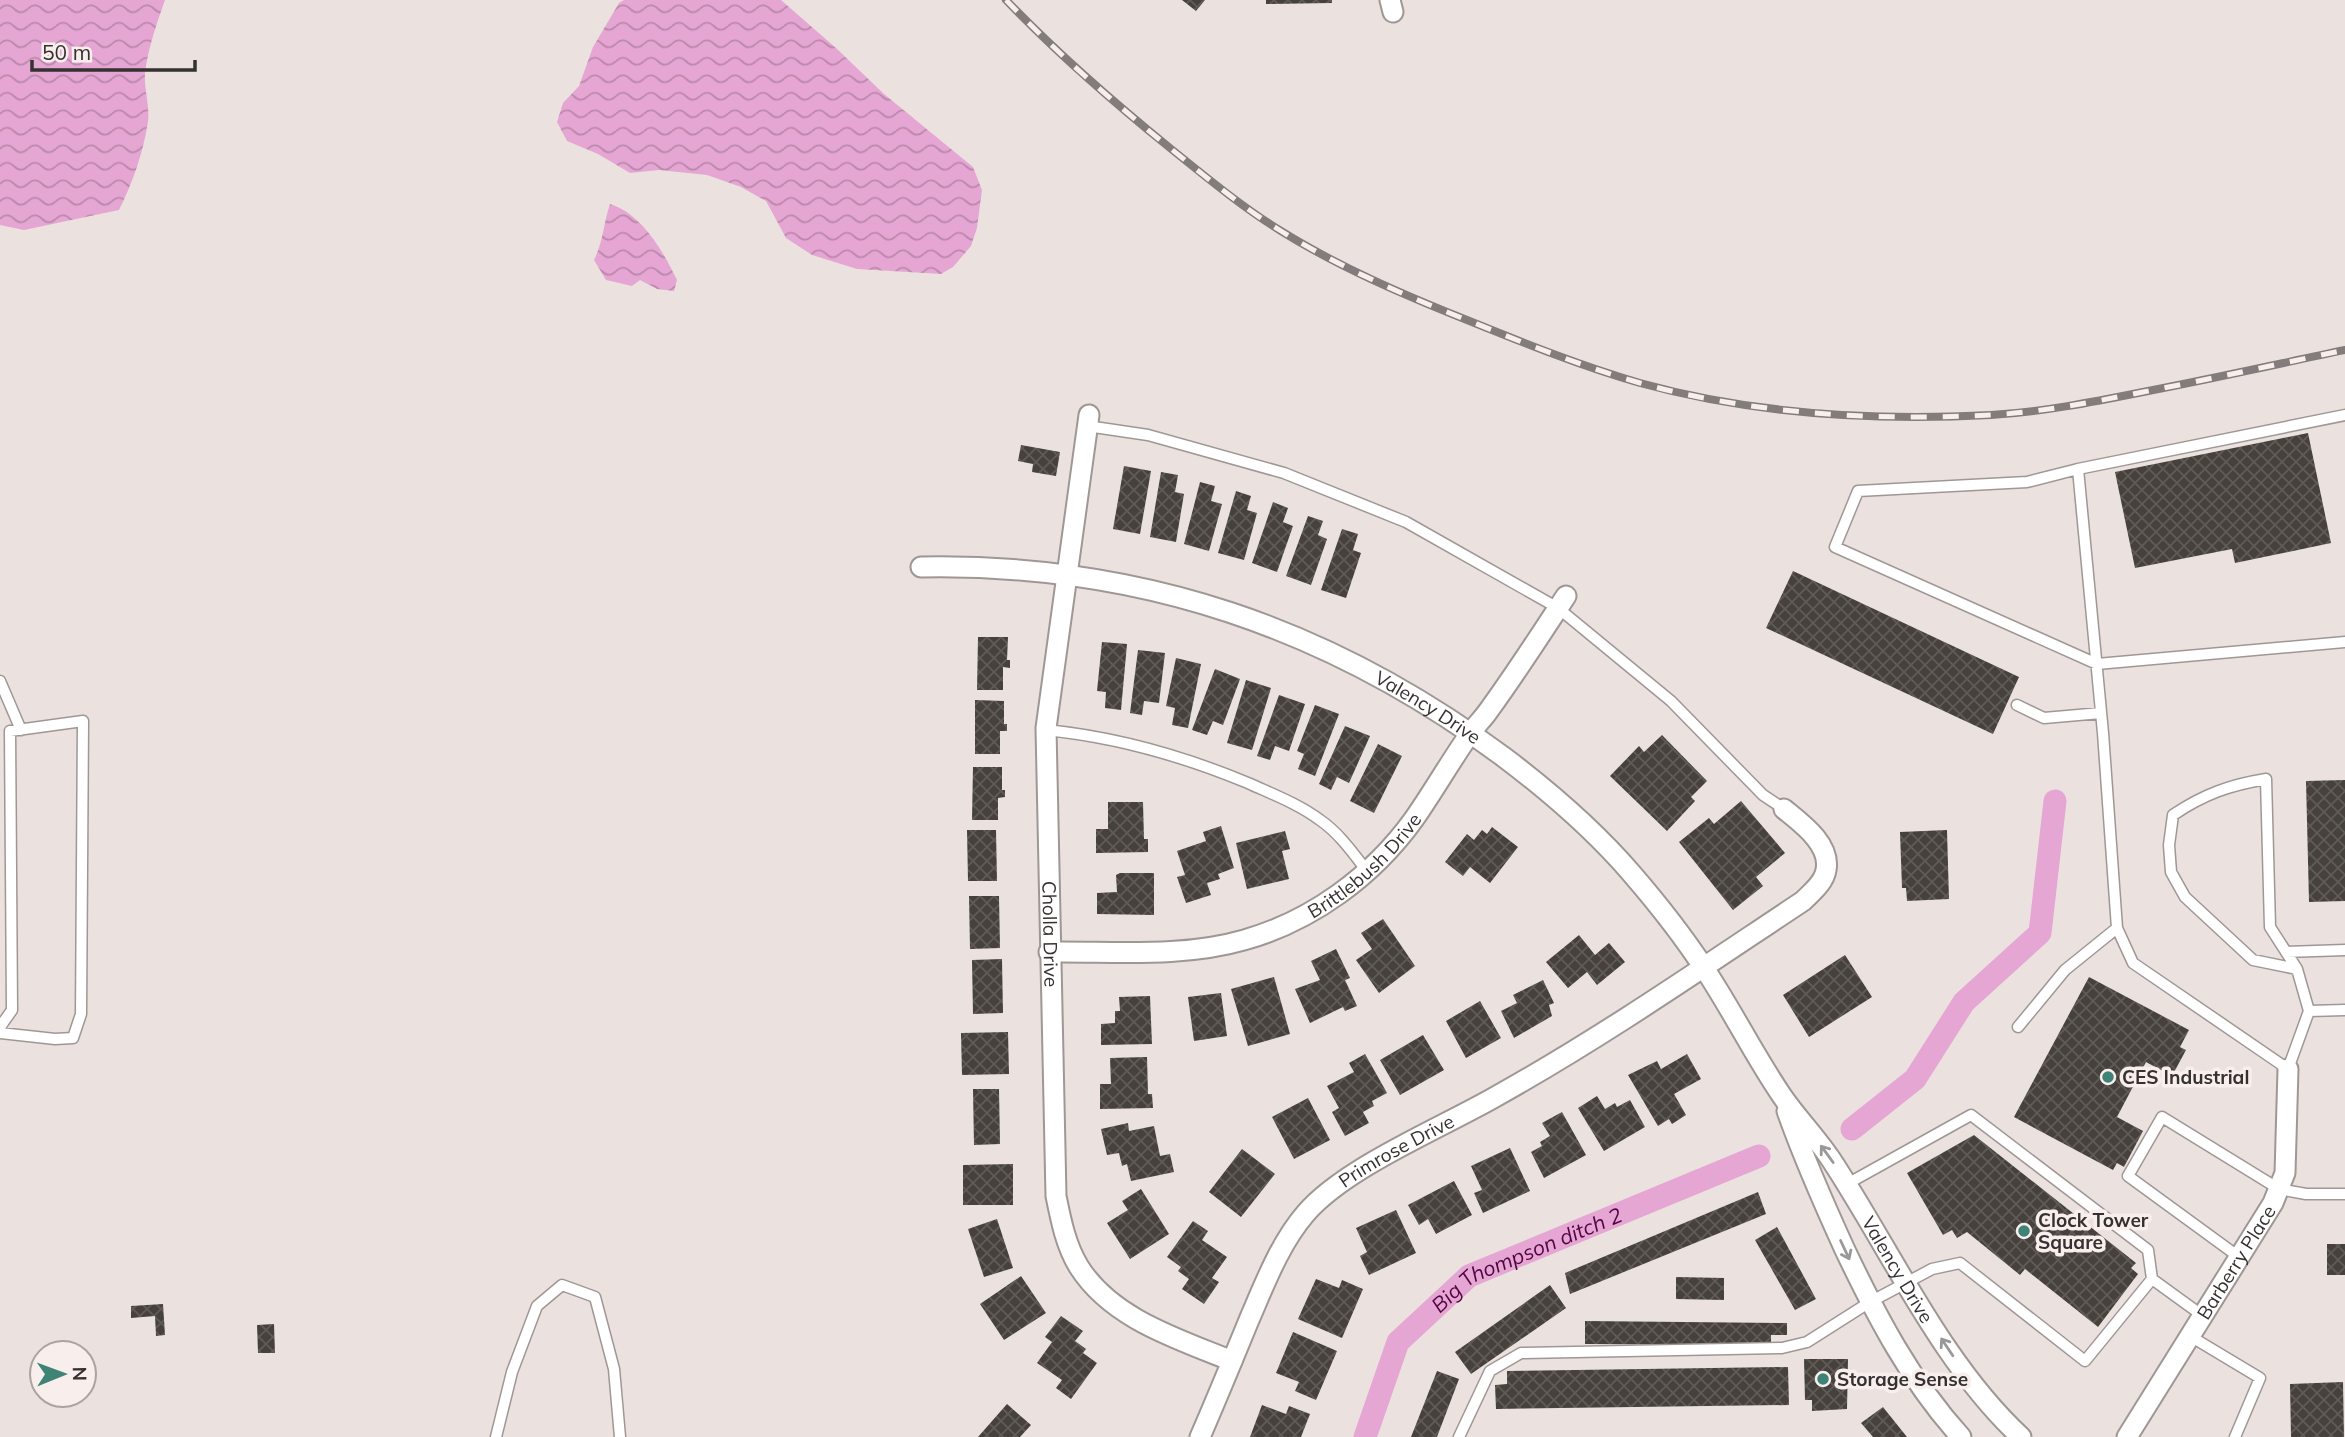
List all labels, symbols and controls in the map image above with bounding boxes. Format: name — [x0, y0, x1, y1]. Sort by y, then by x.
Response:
scale bar — [32, 28, 194, 72]
text: 50 m — [42, 39, 91, 65]
street label: Valency Drive — [1371, 665, 1486, 749]
street label: Brittlebush Drive — [1303, 808, 1426, 923]
street label: Cholla Drive — [1037, 881, 1064, 987]
place label: CES Industrial — [2122, 1065, 2249, 1089]
marker: CES Industrial — [2100, 1069, 2116, 1085]
street label: Primrose Drive — [1334, 1109, 1458, 1193]
one-way arrow — [1820, 1144, 1835, 1163]
water label: Big Thompson ditch 2 — [1426, 1201, 1626, 1318]
street label: Barberry Place — [2191, 1201, 2281, 1324]
place label: Clock Tower Square — [2038, 1208, 2149, 1254]
street label: Valency Drive — [1857, 1212, 1939, 1327]
marker: Clock Tower Square — [2016, 1223, 2032, 1239]
one-way arrow — [1839, 1239, 1852, 1260]
one-way arrow — [1939, 1338, 1954, 1357]
north arrow — [28, 1339, 98, 1409]
text: N — [68, 1366, 92, 1381]
place label: Storage Sense — [1837, 1367, 1968, 1391]
marker: Storage Sense — [1815, 1371, 1831, 1387]

